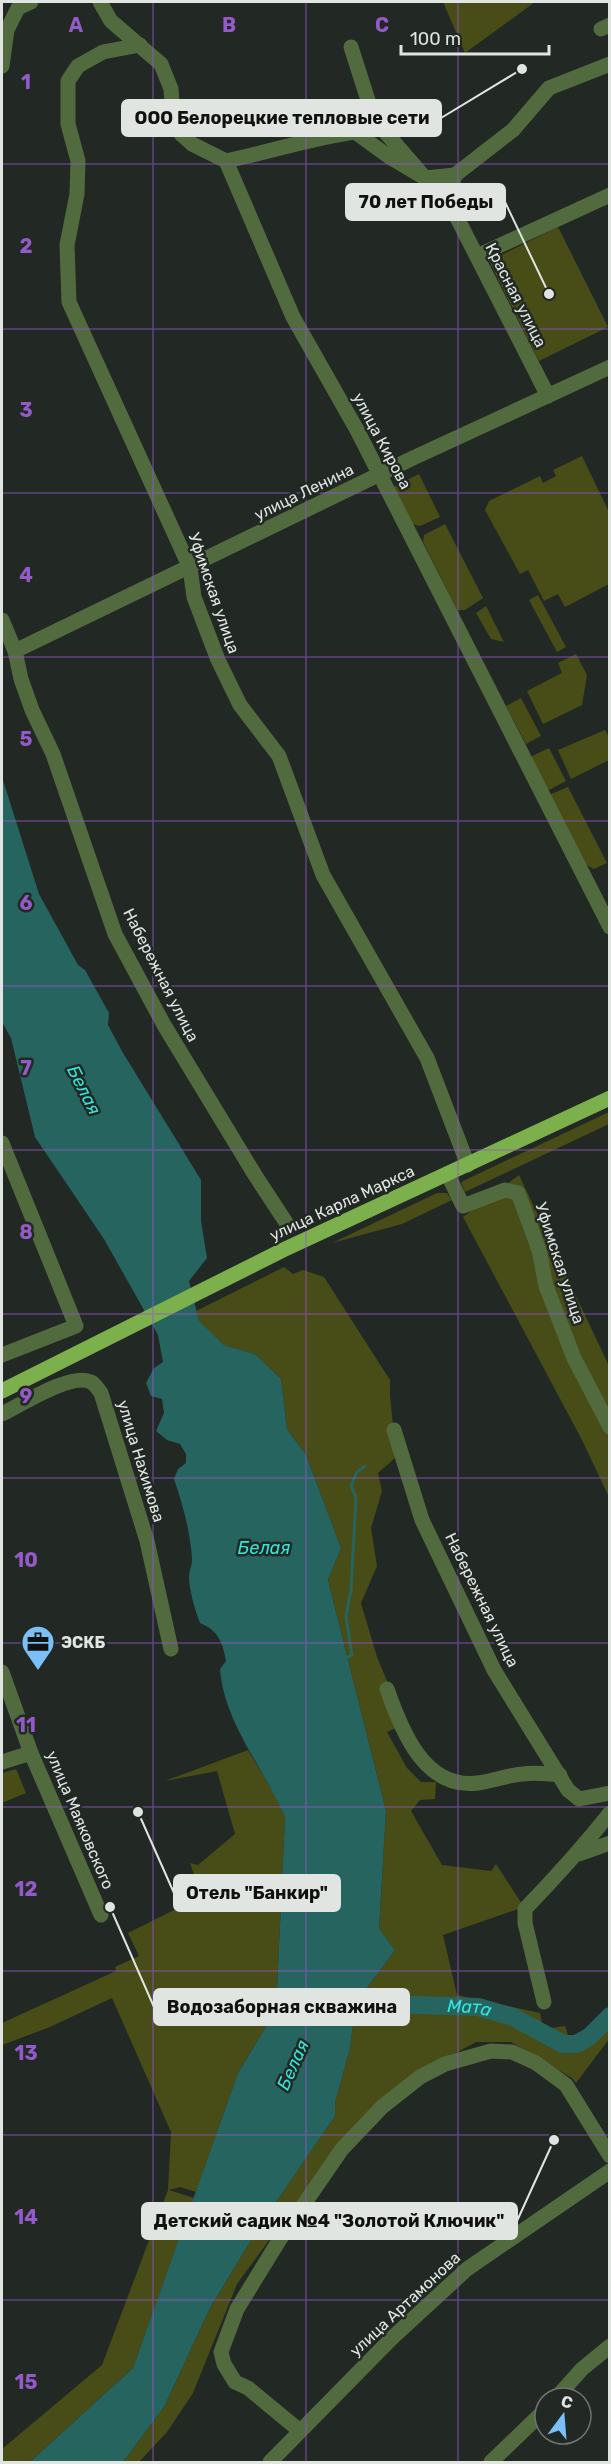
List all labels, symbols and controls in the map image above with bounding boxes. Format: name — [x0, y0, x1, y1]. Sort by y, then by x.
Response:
text: A — [69, 13, 84, 37]
text: B — [222, 13, 236, 37]
text: C — [375, 13, 389, 37]
scale bar — [401, 18, 550, 56]
text: 100 m — [410, 28, 461, 50]
text: 1 — [21, 70, 31, 94]
callout: ООО Белорецкие тепловые сети — [122, 100, 441, 136]
text: ООО Белорецкие тепловые сети — [135, 107, 429, 129]
callout: 70 лет Победы — [346, 184, 505, 220]
text: 70 лет Победы — [359, 191, 493, 213]
text: 2 — [20, 234, 33, 258]
street label: Красная улица — [482, 240, 550, 350]
street label: улица Кирова — [349, 390, 415, 492]
text: 3 — [19, 398, 33, 422]
street label: улица Ленина — [251, 460, 357, 524]
street label: Уфимская улица — [184, 530, 244, 656]
text: 4 — [19, 563, 33, 587]
text: 5 — [20, 727, 33, 751]
text: 6 — [19, 891, 33, 915]
street label: Набережная улица — [119, 905, 203, 1045]
text: 7 — [20, 1056, 32, 1080]
water label: Белая — [62, 1062, 106, 1119]
street label: улица Карла Маркса — [267, 1161, 417, 1245]
street label: Уфимская улица — [531, 1200, 589, 1326]
text: 8 — [19, 1220, 33, 1244]
text: 9 — [20, 1384, 33, 1408]
street label: улица Нахимова — [113, 1398, 169, 1524]
street label: Набережная улица — [441, 1530, 523, 1670]
water label: Белая — [238, 1537, 290, 1559]
text: 10 — [14, 1548, 38, 1572]
office icon: ЭСКБ — [20, 1624, 56, 1671]
place label: ЭСКБ — [61, 1633, 106, 1652]
text: 11 — [16, 1713, 36, 1737]
street label: улица Маяковского — [42, 1748, 118, 1892]
callout: Отель "Банкир" — [174, 1875, 340, 1911]
text: 12 — [15, 1877, 37, 1901]
text: Отель "Банкир" — [186, 1882, 328, 1904]
callout: Водозаборная скважина — [154, 1989, 409, 2025]
water label: Мата — [447, 1995, 495, 2021]
text: Водозаборная скважина — [167, 1996, 397, 2018]
water label: Белая — [272, 2036, 314, 2093]
text: 13 — [14, 2041, 38, 2065]
callout: Детский садик №4 "Золотой Ключик" — [142, 2203, 517, 2239]
text: 14 — [14, 2205, 38, 2229]
text: Детский садик №4 "Золотой Ключик" — [154, 2210, 504, 2232]
street label: улица Артамонова — [346, 2248, 464, 2360]
text: 15 — [15, 2370, 38, 2394]
north arrow — [533, 2386, 593, 2446]
text: С — [559, 2391, 575, 2413]

